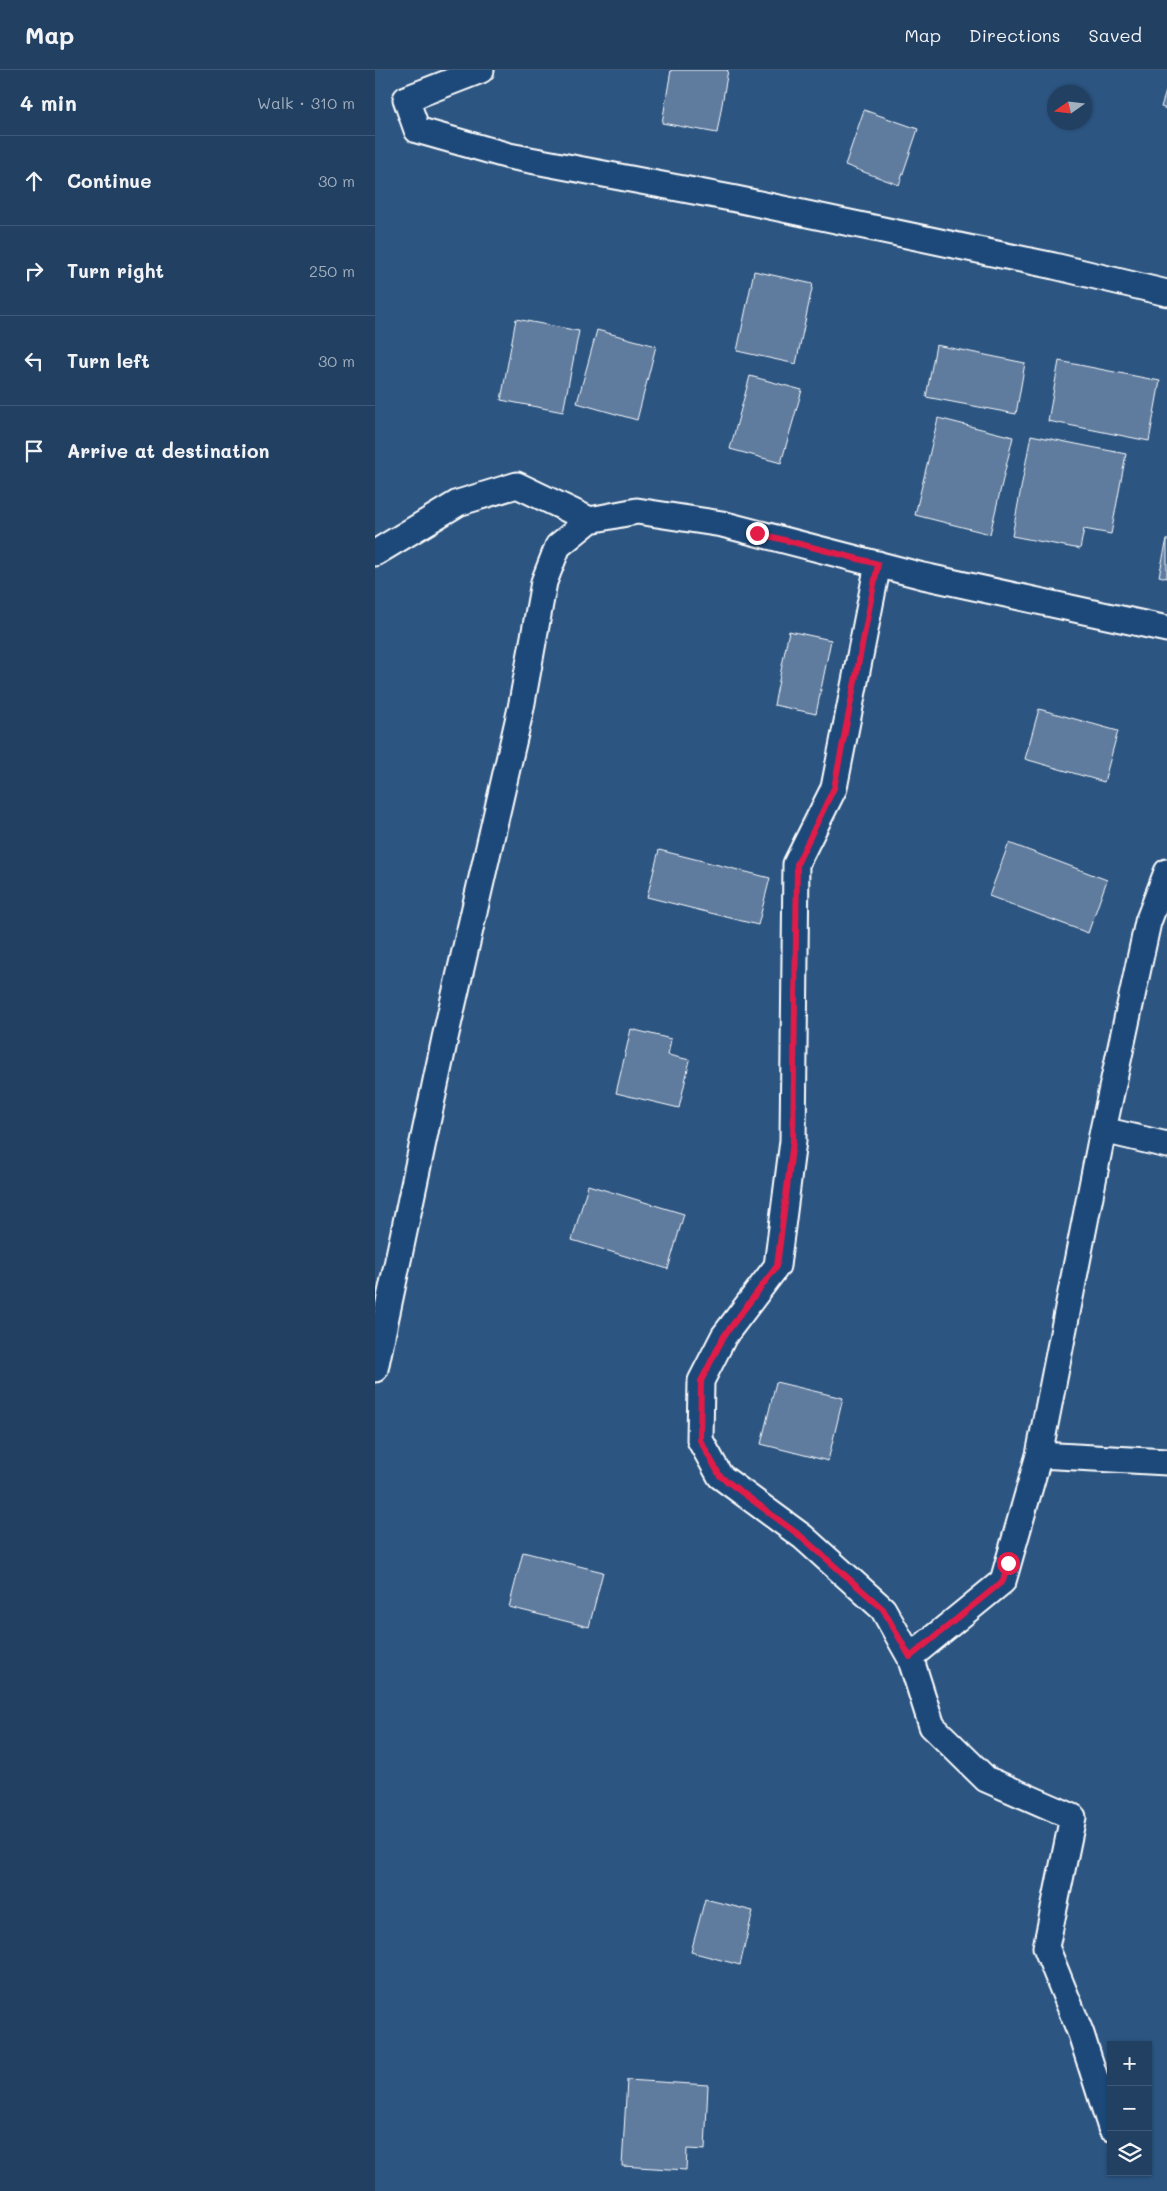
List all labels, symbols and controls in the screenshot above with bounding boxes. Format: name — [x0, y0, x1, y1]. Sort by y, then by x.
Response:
text: Map — [25, 19, 74, 50]
text: Map — [904, 23, 941, 47]
text: Directions — [969, 23, 1061, 47]
text: Saved — [1089, 23, 1142, 47]
north arrow — [1047, 85, 1092, 130]
text: 4 min — [20, 89, 77, 116]
text: Walk · 310 m — [257, 92, 355, 113]
icon: ahead — [20, 167, 48, 195]
text: Continue — [67, 168, 152, 193]
text: 30 m — [318, 170, 355, 191]
icon: right — [20, 257, 48, 285]
text: Turn right — [67, 258, 164, 283]
text: 250 m — [309, 260, 355, 281]
icon: left — [20, 347, 48, 375]
text: Turn left — [67, 348, 150, 373]
text: 30 m — [318, 350, 355, 371]
icon: arrive — [20, 437, 48, 465]
text: Arrive at destination — [67, 438, 270, 463]
route end — [746, 522, 769, 545]
route start — [997, 1552, 1020, 1575]
map controls — [1107, 2041, 1152, 2176]
button: + — [1107, 2041, 1152, 2086]
button: − — [1107, 2086, 1152, 2131]
button: layers — [1107, 2131, 1152, 2176]

